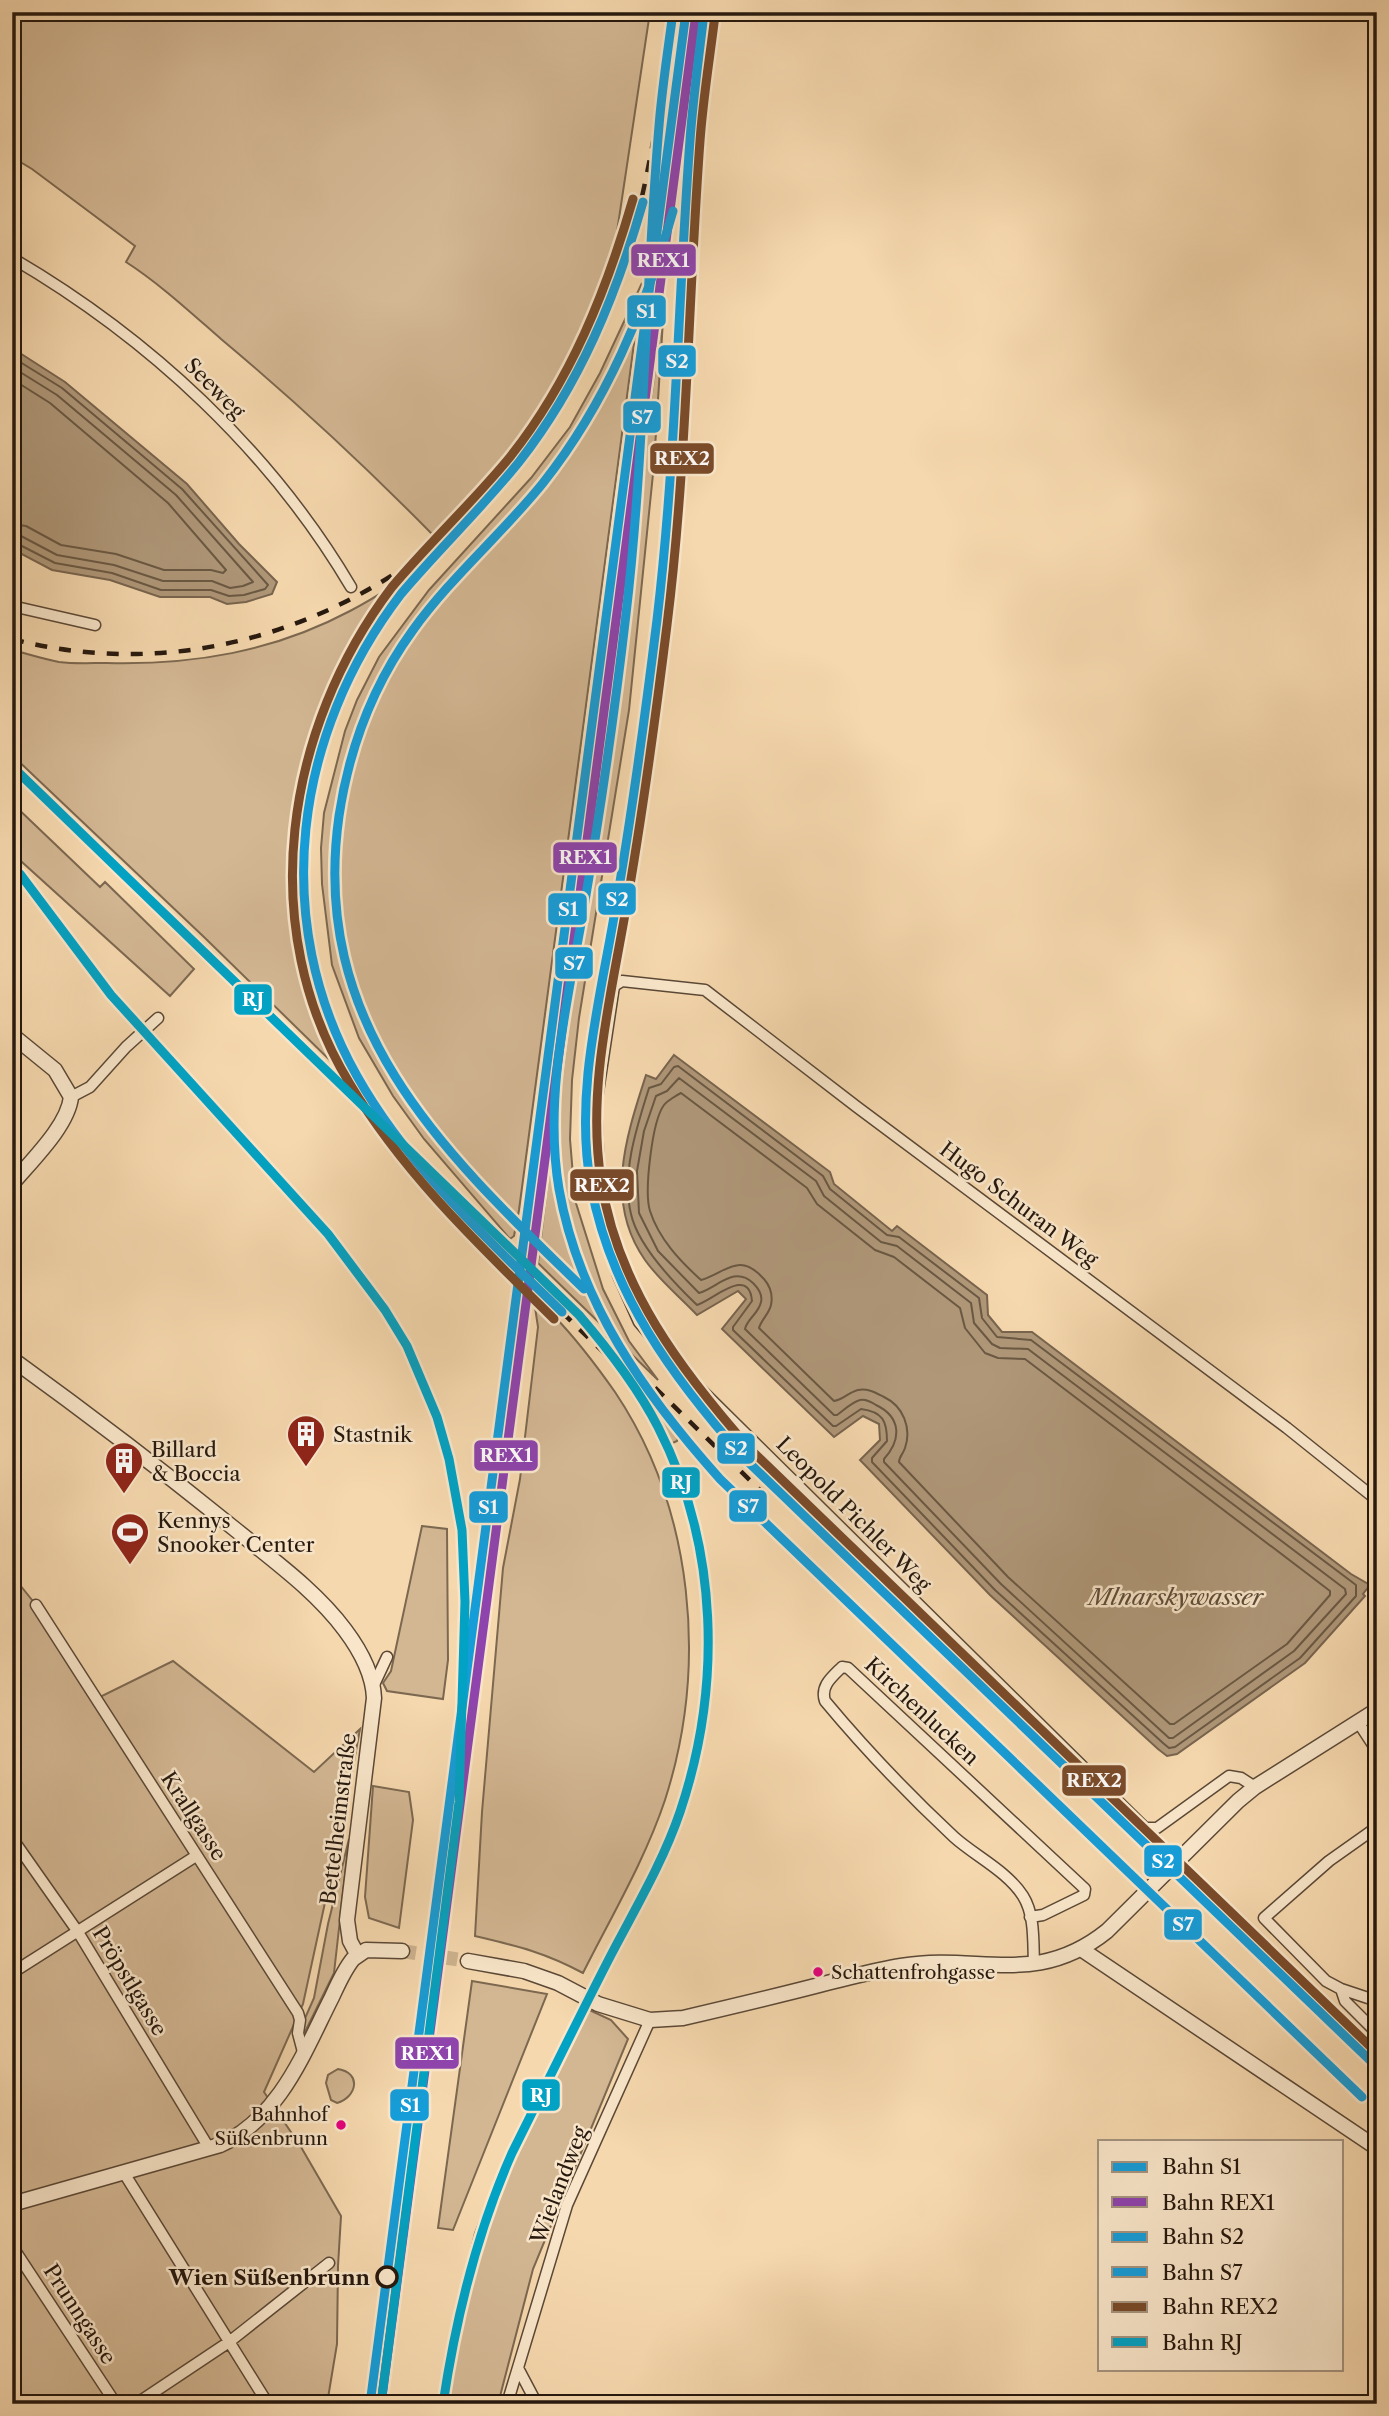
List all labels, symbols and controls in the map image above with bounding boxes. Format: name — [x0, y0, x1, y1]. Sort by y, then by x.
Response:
line badge: REX1 — [630, 243, 697, 277]
text: REX1 — [636, 249, 690, 272]
line badge: S1 — [626, 294, 667, 328]
text: S1 — [636, 300, 657, 323]
line badge: S2 — [657, 344, 697, 378]
text: S2 — [665, 350, 689, 373]
street label: Seeweg — [179, 352, 251, 424]
line badge: S7 — [622, 400, 662, 434]
text: S7 — [631, 406, 653, 429]
line badge: REX2 — [649, 442, 715, 475]
text: REX2 — [654, 447, 710, 470]
line badge: REX1 — [552, 841, 618, 874]
text: REX1 — [558, 846, 612, 869]
line badge: S2 — [597, 882, 637, 916]
text: S2 — [605, 888, 629, 911]
line badge: S1 — [547, 892, 588, 926]
text: S1 — [558, 898, 579, 921]
line badge: S7 — [554, 946, 594, 980]
text: S7 — [563, 952, 585, 975]
line badge: RJ — [233, 983, 273, 1016]
text: RJ — [242, 988, 264, 1011]
street label: Hugo Schuran Weg — [935, 1136, 1104, 1272]
line badge: REX2 — [569, 1168, 635, 1202]
text: REX2 — [574, 1174, 630, 1197]
building icon: Stastnik — [285, 1413, 327, 1468]
place label: Stastnik — [333, 1422, 413, 1447]
street label: Leopold Pichler Weg — [771, 1431, 937, 1597]
line badge: S2 — [716, 1432, 756, 1465]
place label: Billard & Boccia — [151, 1437, 241, 1486]
text: S2 — [724, 1437, 748, 1460]
line badge: REX1 — [473, 1439, 539, 1472]
building icon: Billard & Boccia — [103, 1440, 145, 1495]
text: REX1 — [479, 1444, 533, 1467]
line badge: RJ — [661, 1466, 701, 1499]
text: RJ — [670, 1471, 692, 1494]
line badge: S7 — [728, 1489, 768, 1523]
line badge: S1 — [468, 1490, 509, 1524]
text: S7 — [737, 1495, 759, 1518]
text: S1 — [478, 1496, 499, 1519]
place label: Kennys Snooker Center — [157, 1508, 315, 1557]
sports icon: Kennys Snooker Center — [109, 1511, 151, 1566]
water label: Mlnarskywasser — [1086, 1583, 1265, 1611]
street label: Kirchenlucken — [860, 1652, 984, 1770]
street label: Bettelheimstraße — [315, 1732, 361, 1906]
line badge: REX2 — [1061, 1764, 1127, 1797]
street label: Krallgasse — [156, 1767, 232, 1865]
text: REX2 — [1066, 1769, 1122, 1792]
line badge: S2 — [1143, 1844, 1183, 1878]
text: S2 — [1151, 1850, 1175, 1873]
line badge: S7 — [1163, 1908, 1203, 1941]
text: S7 — [1172, 1913, 1194, 1936]
street label: Pröpstlgasse — [88, 1922, 172, 2040]
place label: Schattenfrohgasse — [831, 1961, 996, 1984]
marker: Schattenfrohgasse — [811, 1965, 825, 1979]
line badge: REX1 — [394, 2036, 460, 2070]
text: REX1 — [400, 2042, 454, 2065]
line badge: RJ — [521, 2078, 561, 2112]
text: RJ — [530, 2084, 552, 2107]
line badge: S1 — [389, 2088, 430, 2122]
text: S1 — [400, 2094, 421, 2117]
place label: Bahnhof Süßenbrunn — [215, 2103, 330, 2150]
marker: Bahnhof Süßenbrunn — [334, 2118, 348, 2132]
street label: Wielandweg — [525, 2122, 593, 2248]
legend — [1098, 2140, 1344, 2370]
text: Bahn S1 — [1162, 2154, 1241, 2179]
text: Bahn REX1 — [1162, 2190, 1275, 2215]
text: Bahn S2 — [1162, 2224, 1244, 2249]
street label: Prunngasse — [38, 2259, 122, 2369]
text: Bahn S7 — [1162, 2260, 1243, 2285]
place label: Wien Süßenbrunn — [168, 2265, 371, 2290]
marker: Wien Süßenbrunn — [376, 2266, 398, 2288]
text: Bahn REX2 — [1162, 2294, 1278, 2319]
text: Bahn RJ — [1162, 2330, 1243, 2355]

